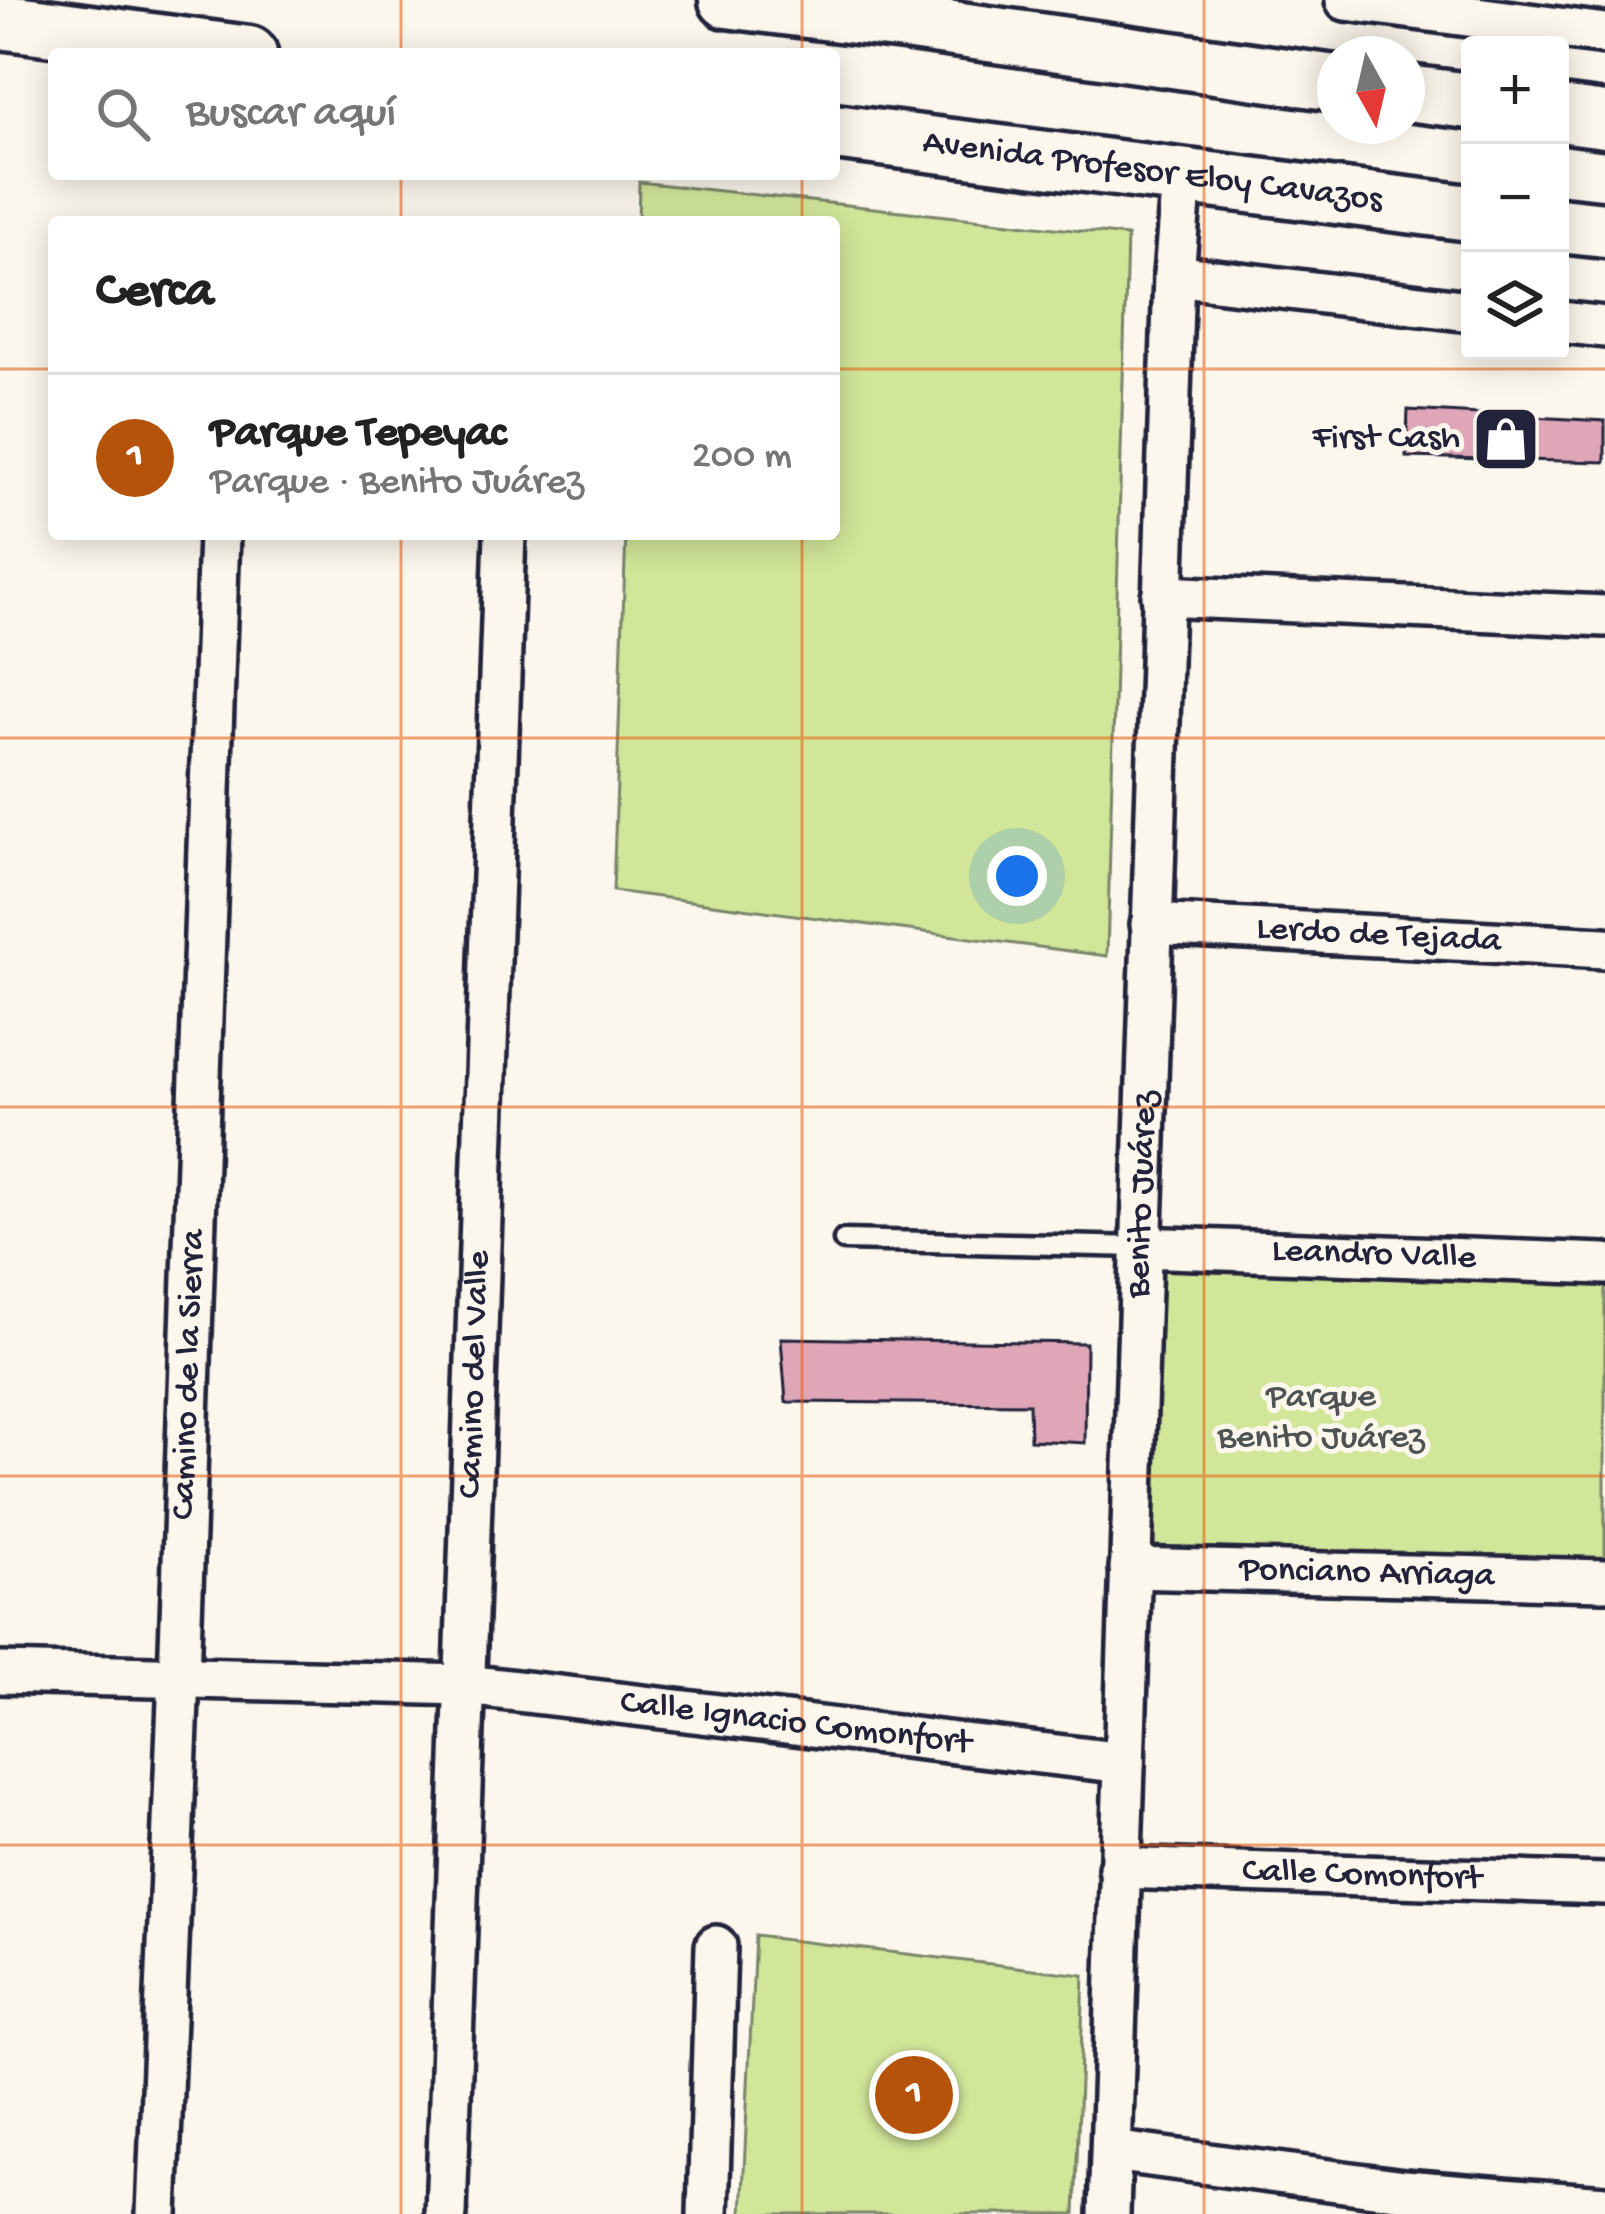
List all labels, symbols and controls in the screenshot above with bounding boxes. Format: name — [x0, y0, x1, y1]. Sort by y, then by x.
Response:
north arrow — [1317, 36, 1425, 144]
map controls — [1461, 36, 1569, 360]
button: + — [1461, 36, 1569, 144]
search box — [48, 48, 840, 180]
icon: search — [90, 81, 156, 147]
text: Buscar aquí — [186, 88, 396, 141]
street label: Avenida Profesor Eloy Cavazos — [920, 122, 1386, 223]
button: − — [1461, 144, 1569, 252]
button: layers — [1461, 252, 1569, 360]
text: Cerca — [96, 264, 214, 324]
shop icon: First Cash — [1471, 404, 1541, 474]
text: Parque Tepeyac — [210, 408, 506, 461]
place label: First Cash — [1311, 418, 1460, 461]
text: 1 — [127, 435, 143, 481]
text: 200 m — [692, 435, 792, 481]
text: Parque · Benito Juárez — [210, 461, 584, 507]
your location — [987, 846, 1047, 906]
street label: Lerdo de Tejada — [1255, 908, 1503, 964]
street label: Benito Juárez — [1118, 1089, 1168, 1300]
street label: Camino de la Sierra — [163, 1228, 216, 1521]
street label: Leandro Valle — [1271, 1230, 1477, 1281]
street label: Camino del Valle — [450, 1249, 501, 1499]
park label: Parque Benito Juárez — [1217, 1377, 1426, 1461]
street label: Ponciano Arriaga — [1238, 1549, 1496, 1599]
street label: Calle Ignacio Comonfort — [618, 1682, 976, 1767]
street label: Calle Comonfort — [1242, 1851, 1485, 1902]
pin: 1 — [875, 2050, 953, 2140]

